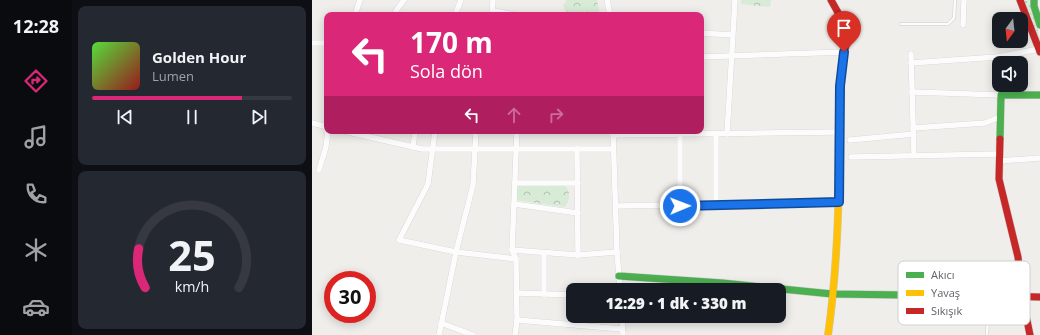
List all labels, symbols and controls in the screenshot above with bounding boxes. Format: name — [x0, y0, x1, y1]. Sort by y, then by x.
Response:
pin — [827, 11, 861, 52]
north arrow — [992, 12, 1028, 48]
map controls — [992, 12, 1028, 92]
text: 12:28 — [13, 14, 59, 38]
icon: arrive — [833, 17, 855, 39]
text: 170 m — [410, 23, 493, 61]
icon: left — [344, 28, 396, 80]
text: Golden Hour — [152, 47, 246, 67]
button: sound — [992, 56, 1028, 92]
text: Sola dön — [410, 59, 483, 83]
icon: directions — [22, 67, 50, 95]
text: Lumen — [152, 67, 194, 85]
icon: left — [461, 104, 483, 126]
icon: ahead — [503, 104, 525, 126]
icon: right — [545, 104, 567, 126]
icon: previous — [114, 106, 136, 128]
icon: pause — [181, 106, 203, 128]
icon: next — [248, 106, 270, 128]
icon: music — [22, 123, 50, 151]
icon: phone — [22, 180, 50, 208]
position arrow — [659, 185, 701, 227]
text: 25 — [168, 227, 216, 283]
icon: climate — [22, 236, 50, 264]
legend — [898, 261, 1030, 325]
text: Akıcı — [931, 267, 955, 282]
speed limit sign: 30 — [324, 271, 376, 323]
text: km/h — [175, 276, 209, 295]
text: Yavaş — [931, 285, 960, 300]
icon: car — [22, 293, 50, 321]
text: 12:29 · 1 dk · 330 m — [605, 293, 747, 313]
text: Sıkışık — [931, 303, 962, 318]

